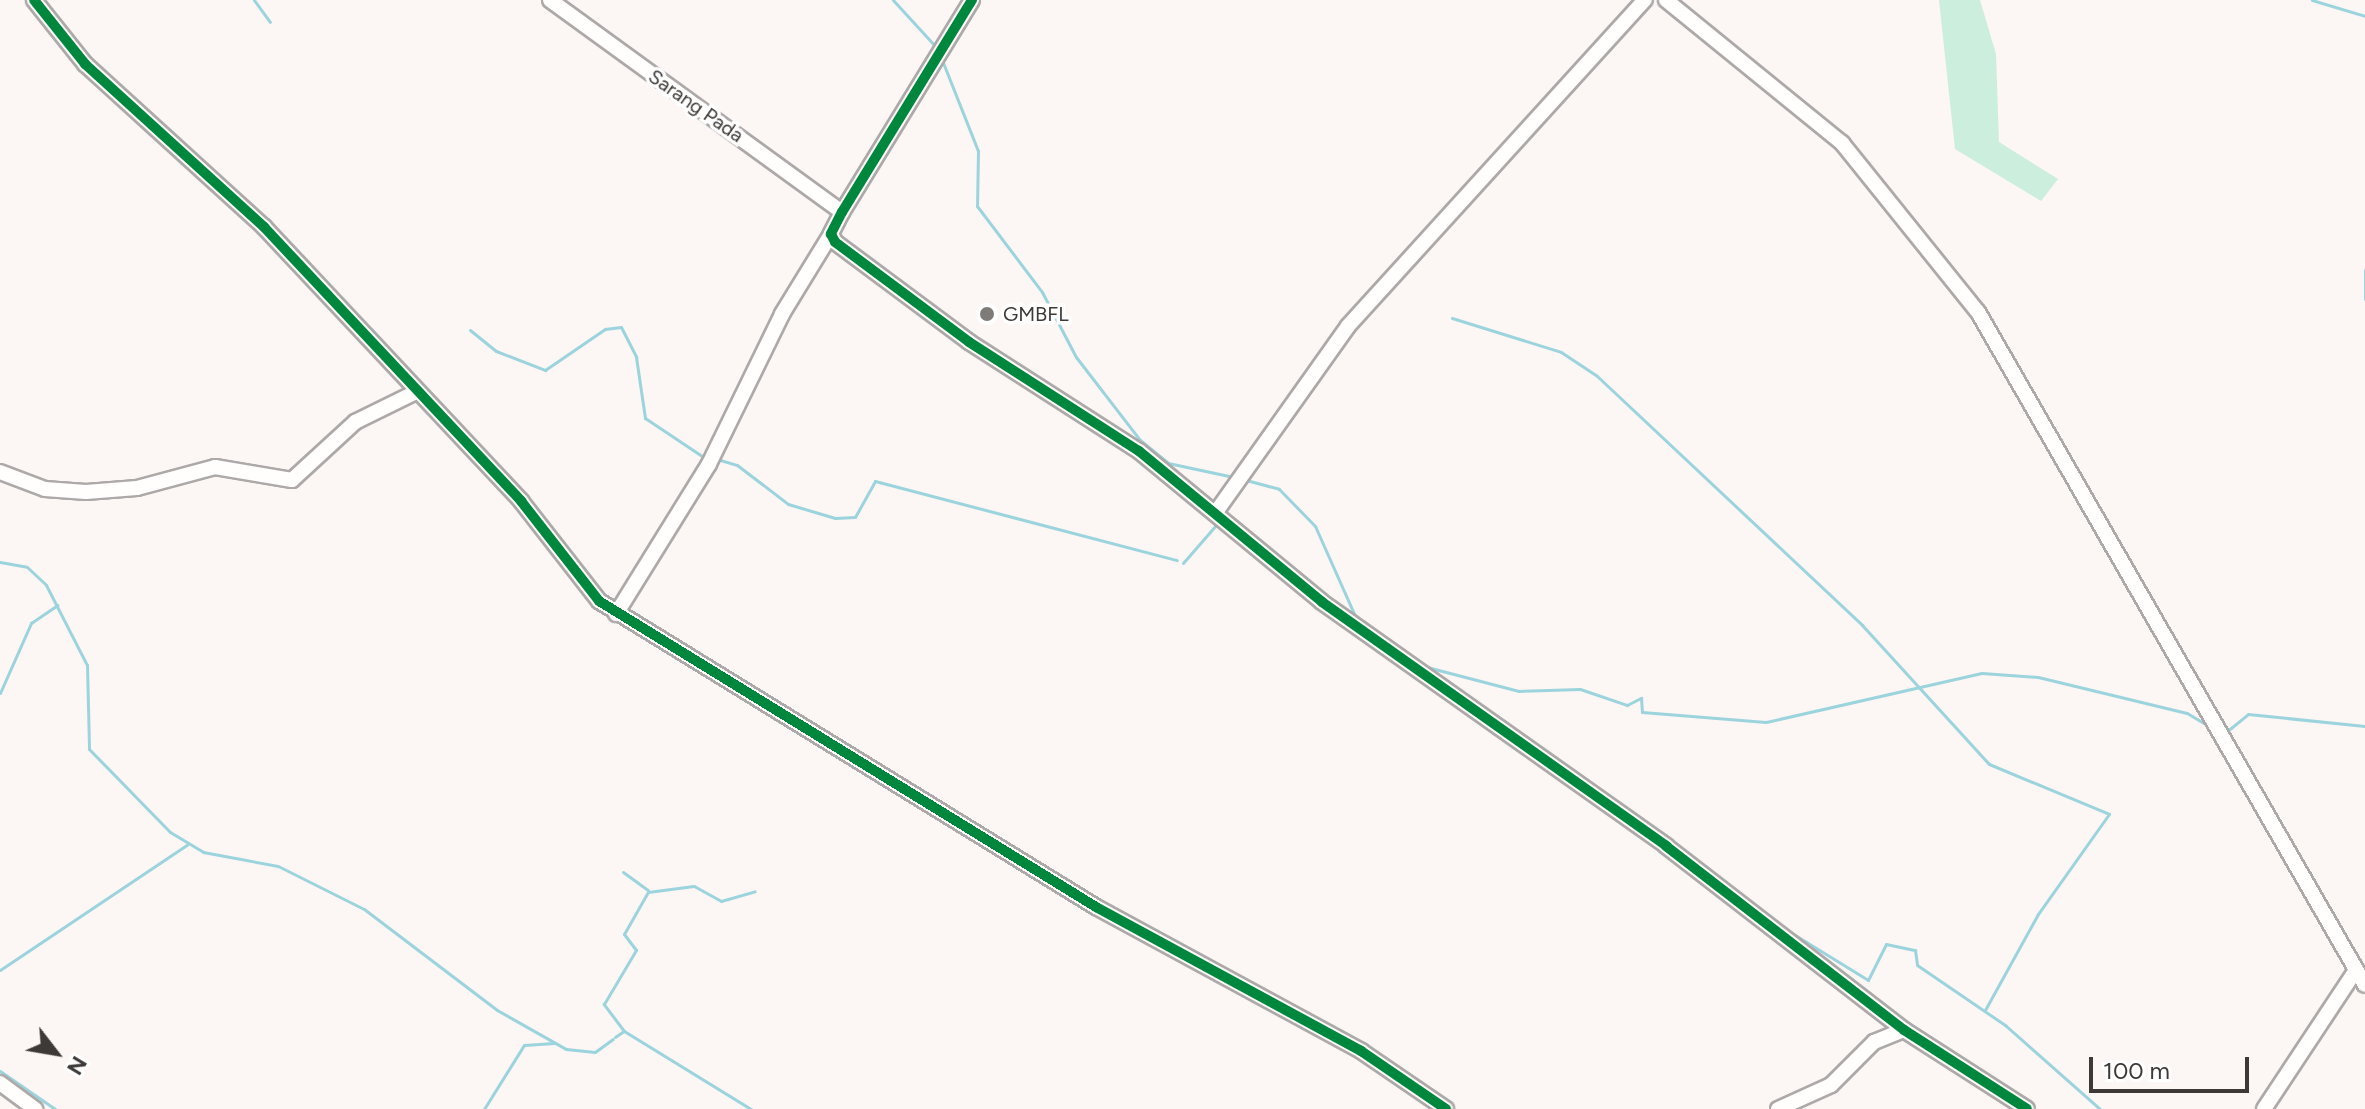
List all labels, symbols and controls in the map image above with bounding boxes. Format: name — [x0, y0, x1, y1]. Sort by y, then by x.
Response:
street label: Sarang Pada — [644, 64, 748, 148]
place label: GMBFL — [1003, 302, 1069, 326]
marker: GMBFL — [978, 305, 996, 323]
north arrow — [16, 1013, 96, 1093]
scale bar — [2093, 1041, 2253, 1091]
text: N — [61, 1051, 93, 1080]
text: 100 m — [2103, 1056, 2170, 1085]

